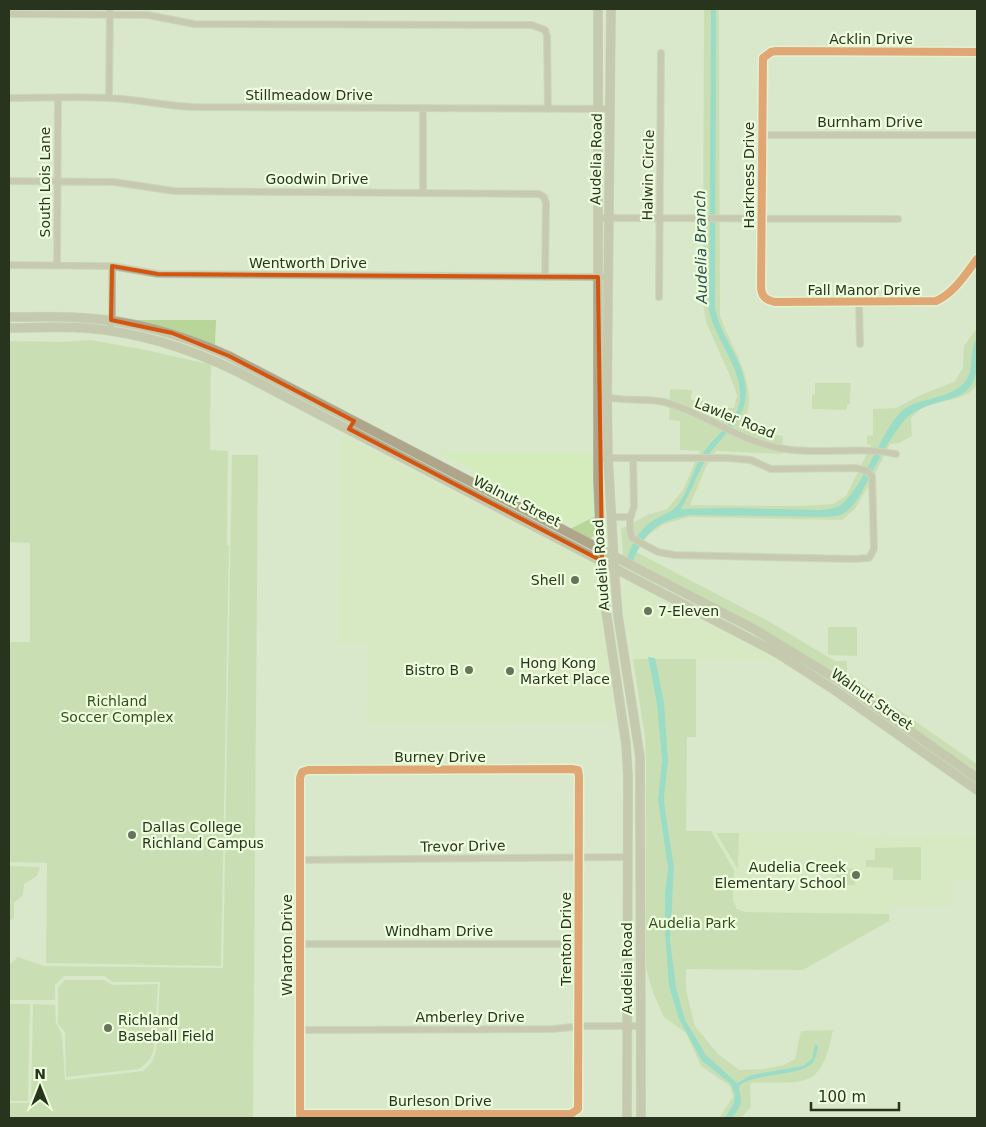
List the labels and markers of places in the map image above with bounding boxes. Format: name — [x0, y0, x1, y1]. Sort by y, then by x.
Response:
place label: Shell — [531, 572, 565, 588]
marker: Shell — [569, 574, 581, 586]
place label: 7-Eleven — [658, 603, 719, 619]
marker: 7-Eleven — [642, 605, 654, 617]
place label: Hong Kong Market Place — [520, 655, 610, 687]
place label: Bistro B — [405, 662, 459, 678]
marker: Bistro B — [463, 664, 475, 676]
marker: Hong Kong Market Place — [504, 665, 516, 677]
place label: Dallas College Richland Campus — [142, 819, 264, 851]
marker: Dallas College Richland Campus — [126, 829, 138, 841]
place label: Audelia Creek Elementary School — [714, 859, 847, 891]
marker: Audelia Creek Elementary School — [850, 869, 862, 881]
place label: Richland Baseball Field — [118, 1012, 214, 1044]
marker: Richland Baseball Field — [102, 1022, 114, 1034]

